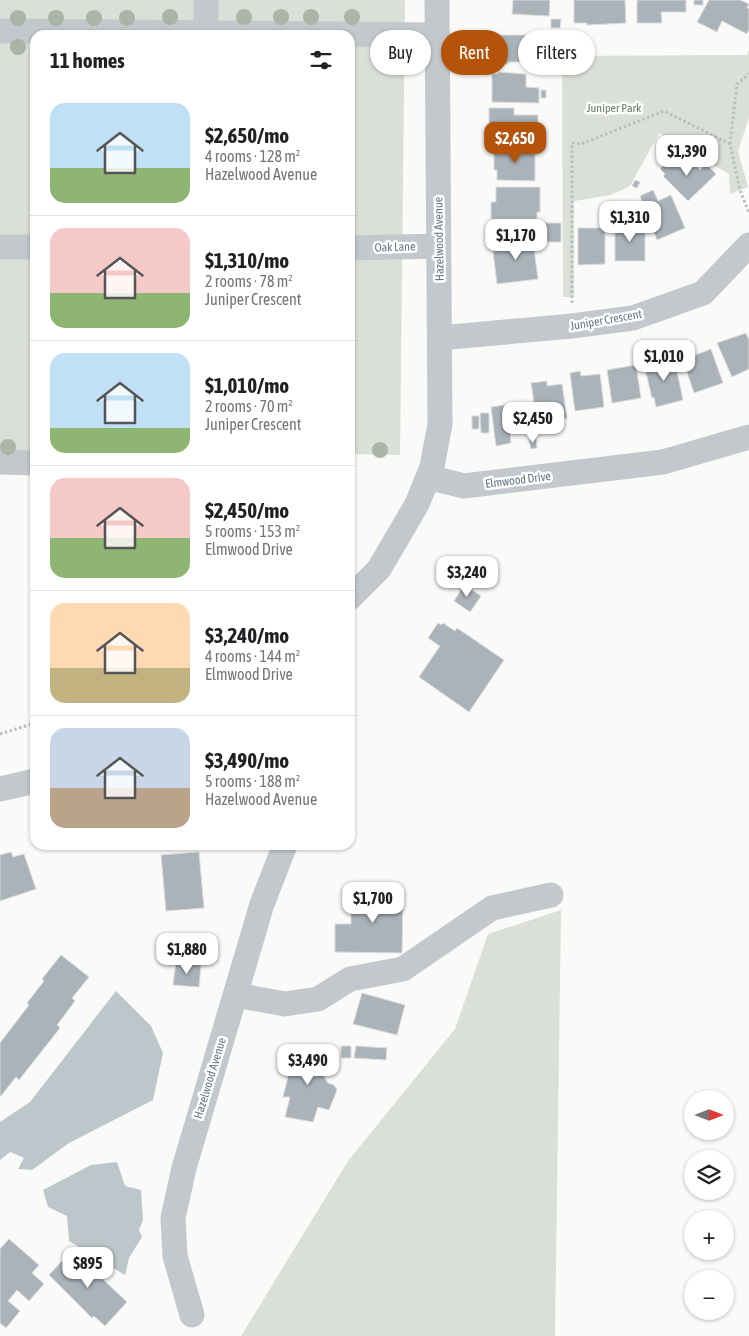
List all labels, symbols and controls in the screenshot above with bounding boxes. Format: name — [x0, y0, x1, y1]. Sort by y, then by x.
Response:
chip: Buy — [370, 30, 431, 75]
chip: Rent — [441, 30, 508, 75]
chip: Filters — [518, 30, 595, 75]
icon: filters — [307, 46, 335, 74]
text: 11 homes — [50, 48, 125, 72]
park label: Juniper Park — [587, 101, 642, 115]
pin: $2,650 — [474, 121, 556, 164]
icon: home — [90, 123, 150, 183]
text: $2,650/mo — [205, 123, 289, 147]
text: $2,650 — [495, 129, 535, 147]
pin: $1,390 — [646, 134, 728, 177]
text: $1,390 — [667, 142, 707, 160]
text: 4 rooms · 128 m² — [205, 147, 300, 165]
text: Hazelwood Avenue — [205, 165, 317, 183]
street label: Hazelwood Avenue — [431, 197, 447, 281]
pin: $1,310 — [589, 200, 671, 243]
text: $1,310 — [610, 208, 650, 226]
pin: $1,170 — [475, 218, 557, 261]
text: $1,170 — [496, 226, 536, 244]
street label: Oak Lane — [374, 239, 416, 255]
icon: home — [90, 248, 150, 308]
text: $1,310/mo — [205, 248, 289, 272]
text: 2 rooms · 78 m² — [205, 272, 293, 290]
text: Juniper Crescent — [205, 290, 301, 308]
street label: Juniper Crescent — [569, 307, 643, 333]
pin: $1,010 — [623, 340, 705, 382]
text: $1,010 — [644, 347, 684, 365]
icon: home — [90, 373, 150, 433]
text: $1,010/mo — [205, 373, 289, 397]
text: 2 rooms · 70 m² — [205, 397, 293, 415]
pin: $2,450 — [492, 402, 574, 444]
text: $2,450 — [513, 409, 553, 427]
text: Juniper Crescent — [205, 415, 301, 433]
street label: Elmwood Drive — [484, 469, 552, 491]
icon: home — [90, 498, 150, 558]
text: $2,450/mo — [205, 498, 289, 522]
text: 5 rooms · 153 m² — [205, 522, 300, 540]
text: Elmwood Drive — [205, 540, 293, 558]
pin: $3,240 — [426, 556, 508, 598]
text: $3,240 — [447, 563, 487, 581]
icon: home — [90, 623, 150, 683]
text: $3,240/mo — [205, 623, 289, 647]
text: 4 rooms · 144 m² — [205, 647, 300, 665]
text: Elmwood Drive — [205, 665, 293, 683]
icon: home — [90, 748, 150, 808]
text: $3,490/mo — [205, 748, 289, 772]
text: 5 rooms · 188 m² — [205, 772, 300, 790]
text: Hazelwood Avenue — [205, 790, 317, 808]
pin: $1,700 — [332, 882, 414, 924]
text: $1,700 — [353, 889, 393, 907]
pin: $1,880 — [146, 932, 228, 975]
text: $1,880 — [167, 940, 207, 958]
street label: Hazelwood Avenue — [191, 1036, 229, 1120]
pin: $3,490 — [267, 1044, 349, 1086]
text: $3,490 — [288, 1051, 328, 1069]
north arrow — [684, 1090, 734, 1140]
map controls — [684, 1090, 734, 1320]
button: layers — [684, 1150, 734, 1200]
button: + — [684, 1210, 734, 1260]
pin: $895 — [58, 1246, 118, 1289]
text: $895 — [73, 1254, 103, 1272]
button: − — [684, 1270, 734, 1320]

